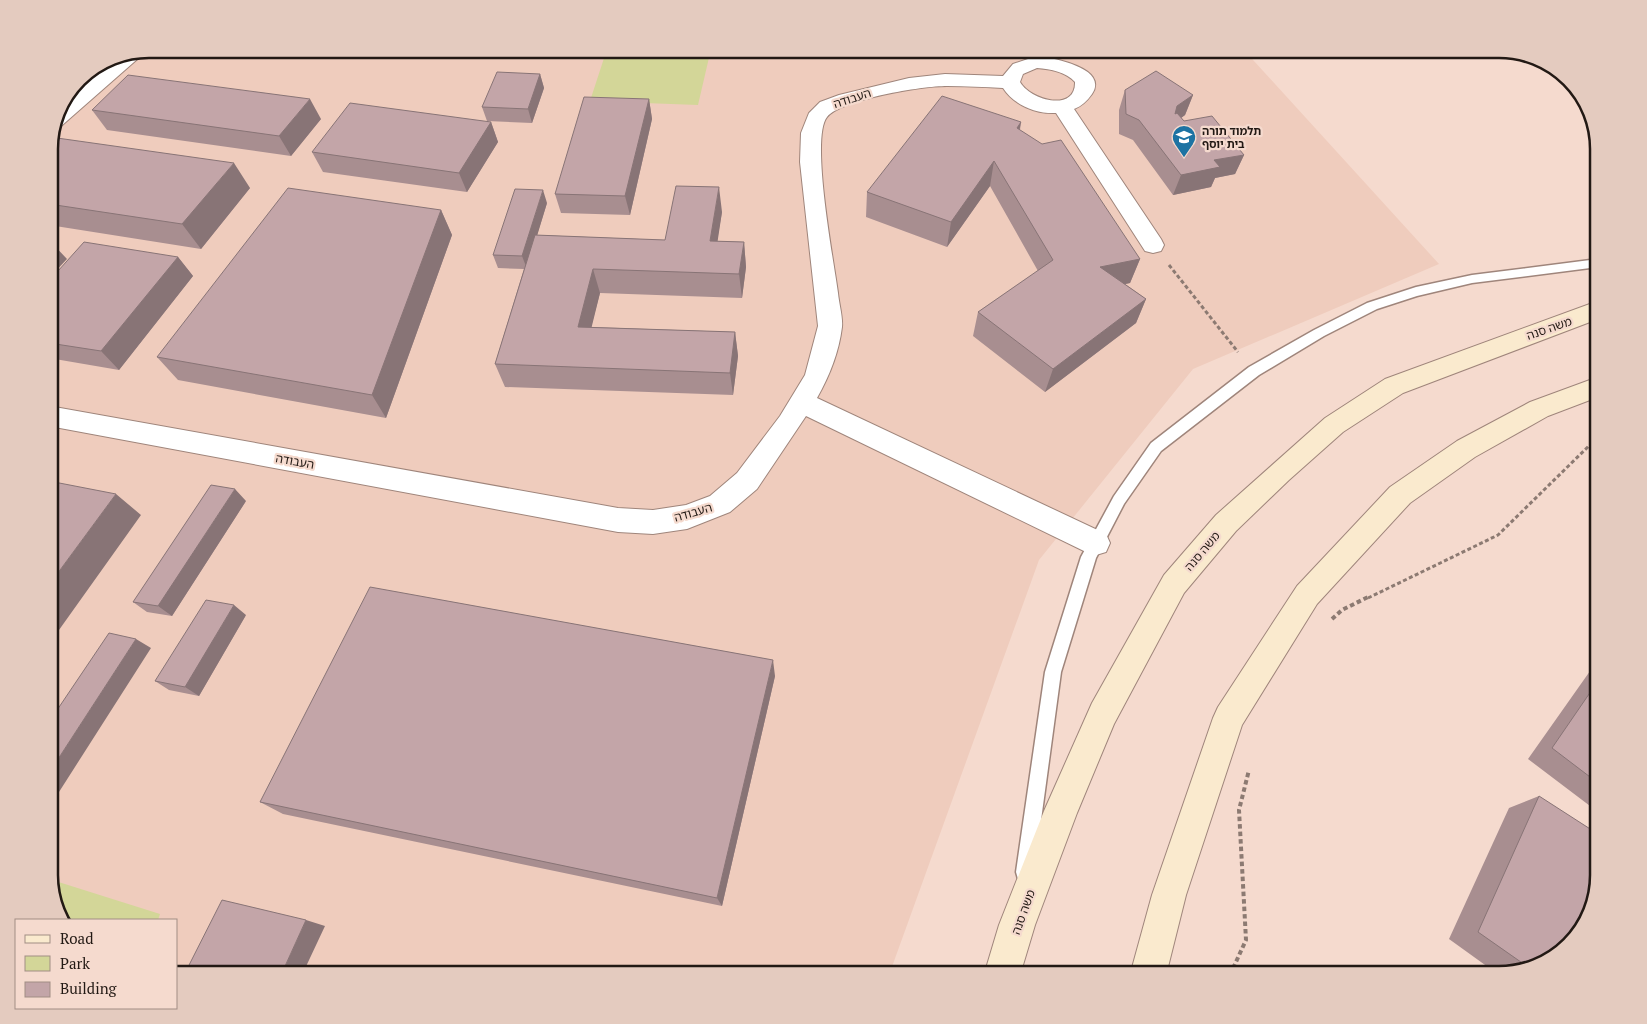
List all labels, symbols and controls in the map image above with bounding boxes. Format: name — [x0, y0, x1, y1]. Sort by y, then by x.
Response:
street label: העבודה — [831, 85, 873, 111]
school or university icon: תלמוד תורה בית יוסף — [1171, 124, 1197, 158]
place label: תלמוד תורה בית יוסף — [1202, 124, 1261, 151]
street label: משה סנה — [1524, 313, 1574, 343]
street label: העבודה — [275, 450, 315, 472]
street label: העבודה — [672, 499, 714, 525]
street label: משה סנה — [1181, 528, 1223, 574]
street label: משה סנה — [1008, 887, 1038, 937]
legend — [15, 919, 178, 1009]
text: Road — [60, 928, 93, 948]
text: Park — [60, 953, 90, 973]
text: Building — [60, 978, 118, 998]

